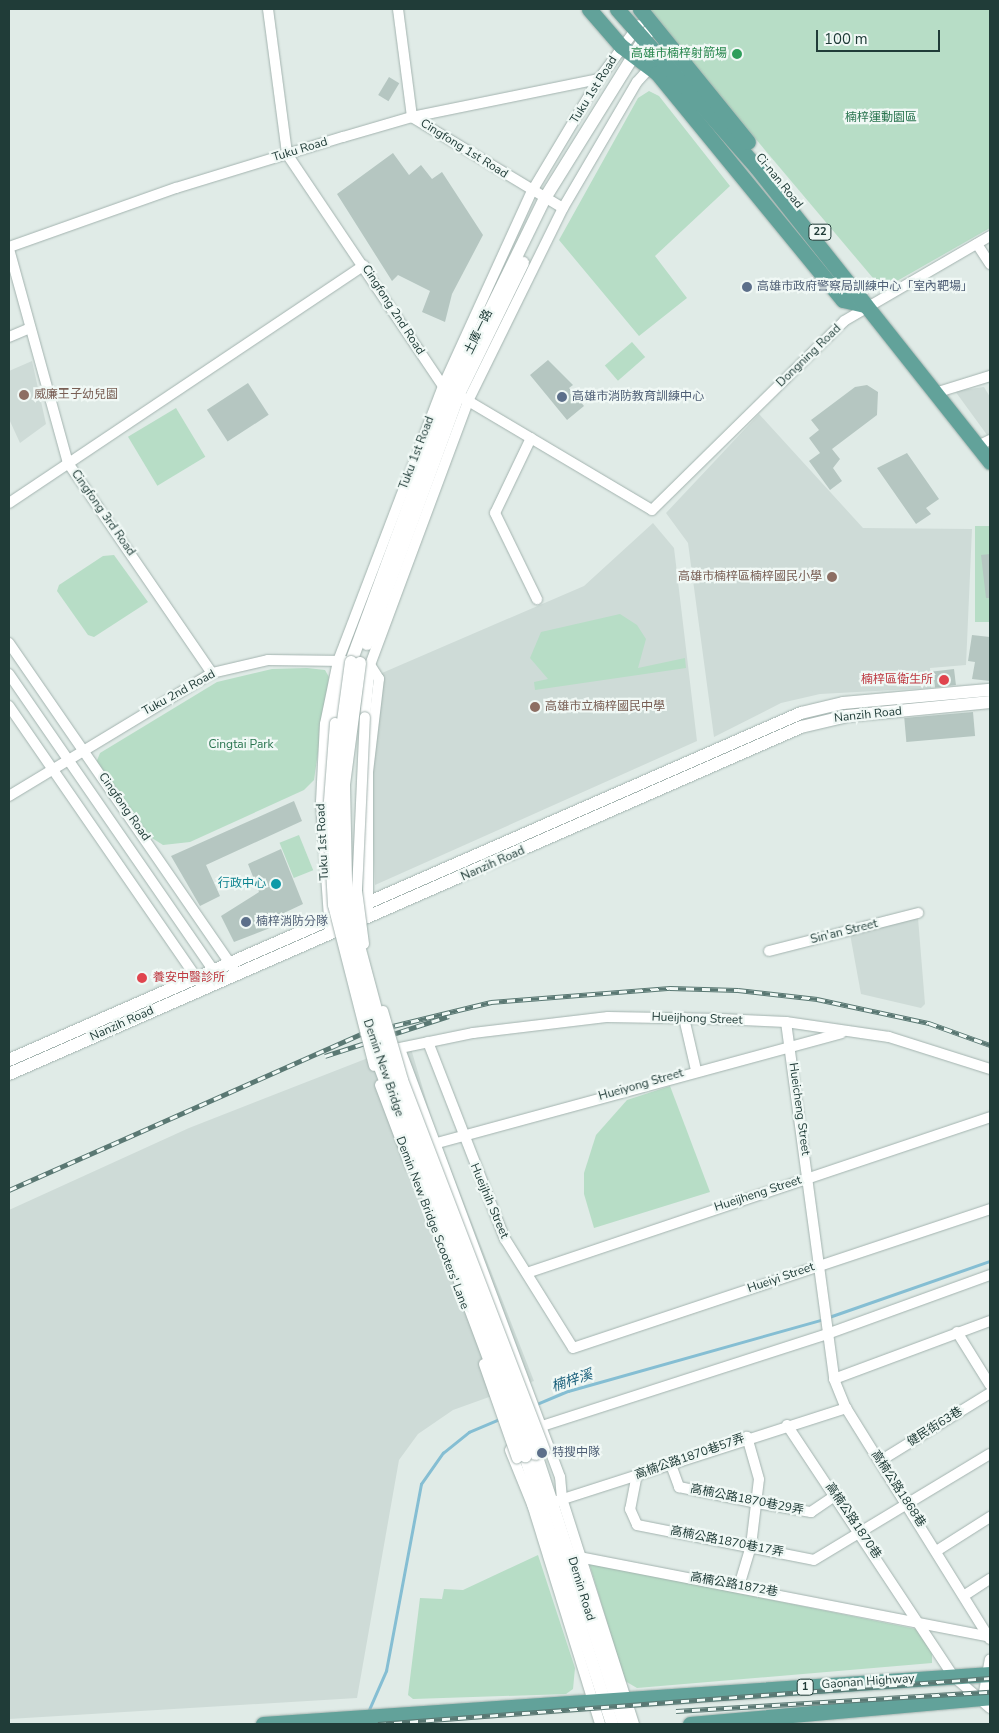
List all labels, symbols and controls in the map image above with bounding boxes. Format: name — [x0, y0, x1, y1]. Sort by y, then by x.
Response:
scale bar — [819, 20, 943, 52]
text: 100 m — [824, 29, 868, 49]
place label: 高雄市楠梓射箭場 — [631, 47, 727, 61]
marker: 高雄市楠梓射箭場 — [731, 48, 743, 60]
street label: Tuku 1st Road — [567, 54, 621, 126]
park label: 楠梓運動園區 — [845, 111, 917, 125]
street label: Cingfong 1st Road — [418, 116, 510, 182]
street label: Tuku Road — [271, 135, 329, 165]
street label: Ci-nan Road — [752, 150, 806, 212]
road number: 22 — [808, 223, 832, 240]
street label: Cingfong 2nd Road — [359, 262, 427, 358]
place label: 高雄市政府警察局訓練中心「室內靶場」 — [757, 280, 973, 294]
marker: 高雄市政府警察局訓練中心「室內靶場」 — [741, 281, 753, 293]
street label: 土庫一路 — [462, 307, 496, 357]
street label: Dongning Road — [774, 322, 844, 390]
place label: 威廉王子幼兒園 — [34, 388, 118, 402]
marker: 威廉王子幼兒園 — [18, 389, 30, 401]
place label: 高雄市消防教育訓練中心 — [572, 390, 704, 404]
marker: 高雄市消防教育訓練中心 — [556, 391, 568, 403]
street label: Tuku 1st Road — [396, 414, 438, 492]
street label: Cingfong 3rd Road — [68, 467, 138, 559]
place label: 高雄市楠梓區楠梓國民小學 — [678, 570, 822, 584]
marker: 高雄市楠梓區楠梓國民小學 — [826, 571, 838, 583]
street label: Tuku 2nd Road — [140, 667, 218, 719]
place label: 楠梓區衛生所 — [861, 673, 933, 687]
marker: 楠梓區衛生所 — [937, 673, 951, 687]
place label: 高雄市立楠梓國民中學 — [545, 700, 665, 714]
marker: 高雄市立楠梓國民中學 — [529, 701, 541, 713]
street label: Nanzih Road — [833, 704, 903, 726]
park label: Cingtai Park — [208, 738, 274, 752]
street label: Cingfong Road — [95, 770, 153, 844]
street label: Tuku 1st Road — [314, 803, 332, 881]
street label: Nanzih Road — [459, 844, 527, 884]
place label: 行政中心 — [218, 877, 266, 891]
marker: 行政中心 — [270, 878, 282, 890]
place label: 楠梓消防分隊 — [256, 915, 328, 929]
marker: 楠梓消防分隊 — [240, 916, 252, 928]
street label: Sin'an Street — [809, 917, 879, 947]
marker: 養安中醫診所 — [135, 971, 149, 985]
place label: 養安中醫診所 — [153, 971, 225, 985]
street label: Nanzih Road — [88, 1004, 156, 1044]
street label: Hueijhong Street — [651, 1010, 743, 1028]
street label: Demin New Bridge — [360, 1017, 406, 1119]
street label: Hueicheng Street — [785, 1062, 813, 1156]
street label: Hueiyong Street — [597, 1066, 685, 1104]
street label: Demin New Bridge Scooters' Lane — [392, 1135, 472, 1311]
street label: Hueijhih Street — [467, 1161, 511, 1241]
street label: Hueijheng Street — [713, 1173, 803, 1215]
street label: Hueiyi Street — [746, 1260, 816, 1296]
water label: 楠梓溪 — [549, 1367, 595, 1395]
street label: 健民街63巷 — [905, 1404, 965, 1450]
street label: 高楠公路1870巷57弄 — [633, 1431, 747, 1483]
place label: 特搜中隊 — [552, 1446, 600, 1460]
marker: 特搜中隊 — [536, 1447, 548, 1459]
street label: 高楠公路1868巷 — [868, 1448, 928, 1530]
street label: 高楠公路1870巷 — [822, 1480, 884, 1562]
street label: 高楠公路1870巷29弄 — [689, 1482, 805, 1518]
street label: 高楠公路1870巷17弄 — [669, 1524, 785, 1560]
street label: Demin Road — [564, 1555, 598, 1623]
street label: 高楠公路1872巷 — [689, 1570, 779, 1600]
street label: Gaonan Highway — [821, 1672, 915, 1692]
road number: 1 — [796, 1678, 814, 1695]

